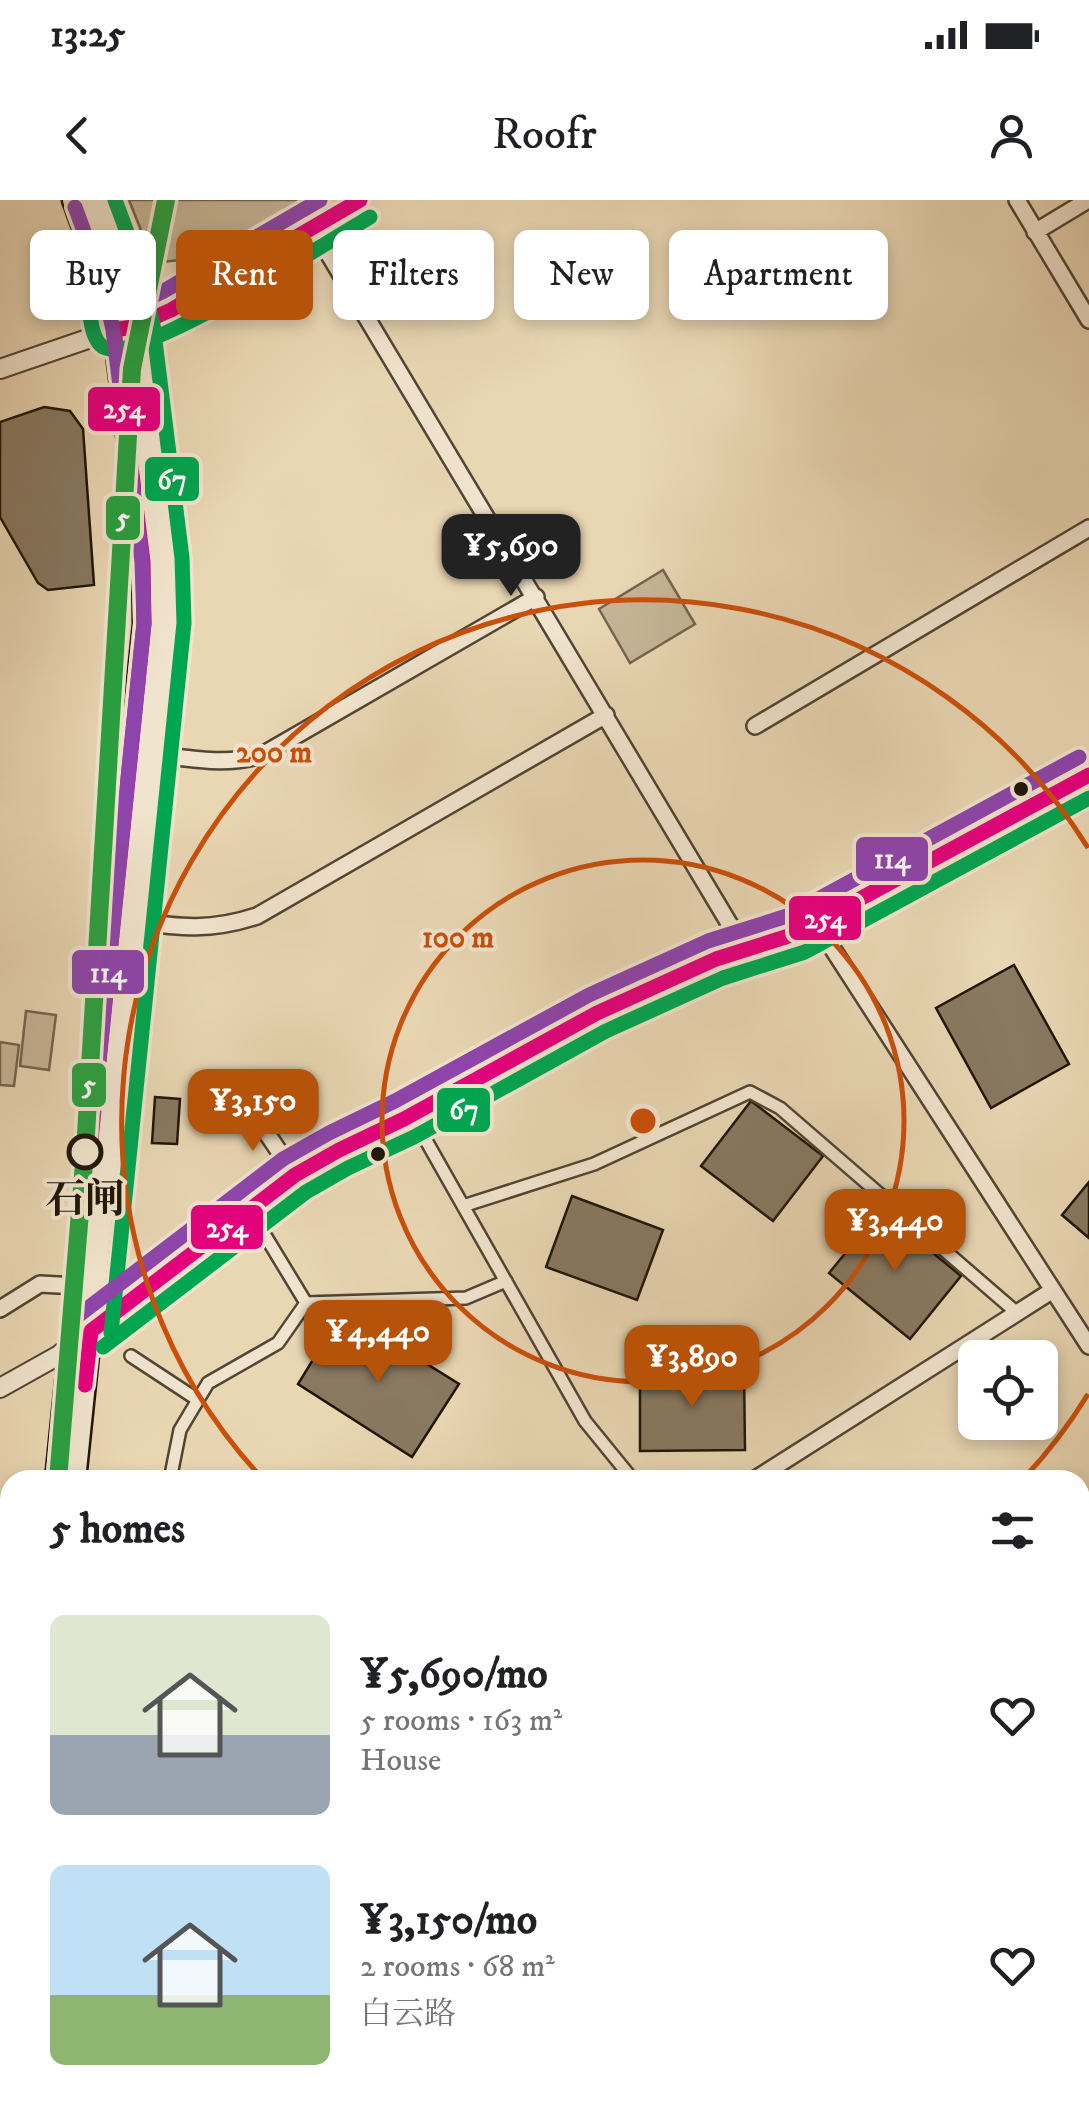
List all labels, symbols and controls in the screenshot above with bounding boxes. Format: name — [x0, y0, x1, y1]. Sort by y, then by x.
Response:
text: 13:25 — [50, 11, 125, 59]
text: Roofr — [492, 107, 597, 163]
icon: back — [50, 108, 105, 163]
icon: person — [984, 108, 1039, 163]
chip: Buy — [30, 230, 156, 320]
chip: Rent — [176, 230, 313, 320]
chip: Filters — [333, 230, 494, 320]
chip: New — [514, 230, 649, 320]
chip: Apartment — [669, 230, 888, 320]
line badge: 254 — [86, 385, 162, 433]
text: 254 — [103, 392, 147, 427]
line badge: 67 — [143, 455, 201, 503]
text: 67 — [157, 463, 187, 498]
line badge: 5 — [104, 494, 142, 542]
text: 5 — [115, 501, 130, 536]
pin: ¥5,690 — [430, 514, 592, 599]
text: ¥5,690 — [464, 526, 558, 566]
text: 200 m — [236, 735, 312, 772]
unlabelled marker — [1011, 779, 1031, 799]
line badge: 114 — [854, 835, 930, 883]
text: 114 — [874, 842, 912, 877]
line badge: 254 — [787, 894, 863, 942]
text: 254 — [804, 902, 848, 937]
text: 100 m — [422, 920, 495, 957]
line badge: 114 — [70, 948, 146, 996]
text: 114 — [90, 956, 128, 991]
line badge: 5 — [70, 1061, 108, 1109]
text: 5 — [81, 1068, 96, 1103]
pin: ¥3,150 — [172, 1069, 334, 1154]
text: ¥3,150 — [210, 1081, 296, 1121]
line badge: 67 — [435, 1086, 492, 1134]
text: 67 — [449, 1093, 479, 1128]
centre of rings — [625, 1103, 661, 1139]
marker: 石闸 — [68, 1135, 102, 1169]
unlabelled marker — [368, 1144, 388, 1164]
place label: 石闸 — [45, 1176, 125, 1226]
pin: ¥3,440 — [814, 1189, 976, 1274]
text: ¥3,440 — [847, 1201, 943, 1241]
line badge: 254 — [189, 1203, 265, 1251]
text: 254 — [206, 1211, 250, 1246]
pin: ¥4,440 — [297, 1300, 459, 1385]
text: ¥4,440 — [326, 1312, 430, 1352]
pin: ¥3,890 — [611, 1325, 773, 1410]
text: ¥3,890 — [646, 1337, 738, 1377]
map controls — [958, 1340, 1058, 1440]
button: locate — [958, 1340, 1058, 1440]
icon: filters — [985, 1503, 1040, 1558]
text: 5 homes — [50, 1504, 185, 1556]
text: ¥5,690/mo — [360, 1649, 548, 1701]
icon: home — [130, 1655, 250, 1775]
icon: heart — [985, 1688, 1040, 1743]
text: 5 rooms · 163 m² — [360, 1701, 562, 1741]
text: House — [360, 1741, 441, 1781]
text: ¥3,150/mo — [360, 1895, 537, 1947]
icon: home — [130, 1905, 250, 2025]
icon: heart — [985, 1938, 1040, 1993]
text: 2 rooms · 68 m² — [360, 1947, 555, 1987]
text: 白云路 — [360, 1995, 456, 2035]

